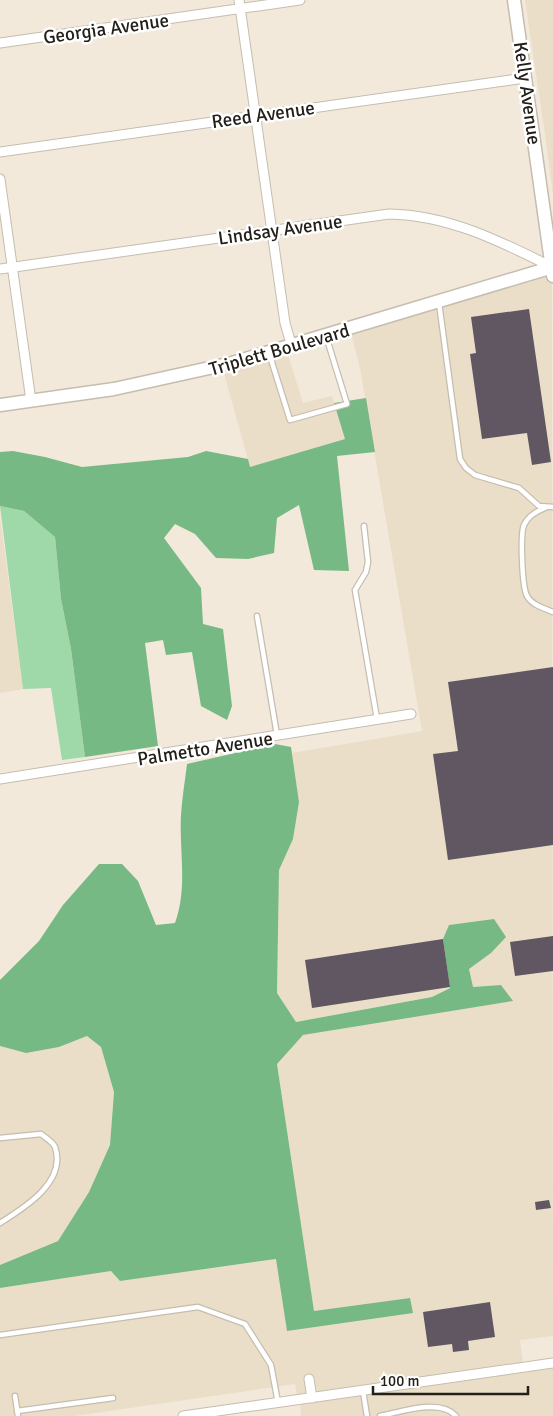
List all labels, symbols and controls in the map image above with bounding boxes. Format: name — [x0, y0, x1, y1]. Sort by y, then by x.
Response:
street label: Georgia Avenue — [42, 8, 171, 50]
street label: Kelly Avenue — [508, 40, 546, 146]
street label: Reed Avenue — [210, 96, 316, 134]
street label: Lindsay Avenue — [216, 209, 344, 251]
street label: Triplett Boulevard — [206, 318, 352, 381]
street label: Palmetto Avenue — [136, 726, 275, 772]
scale bar — [373, 1364, 528, 1396]
text: 100 m — [380, 1372, 420, 1390]

